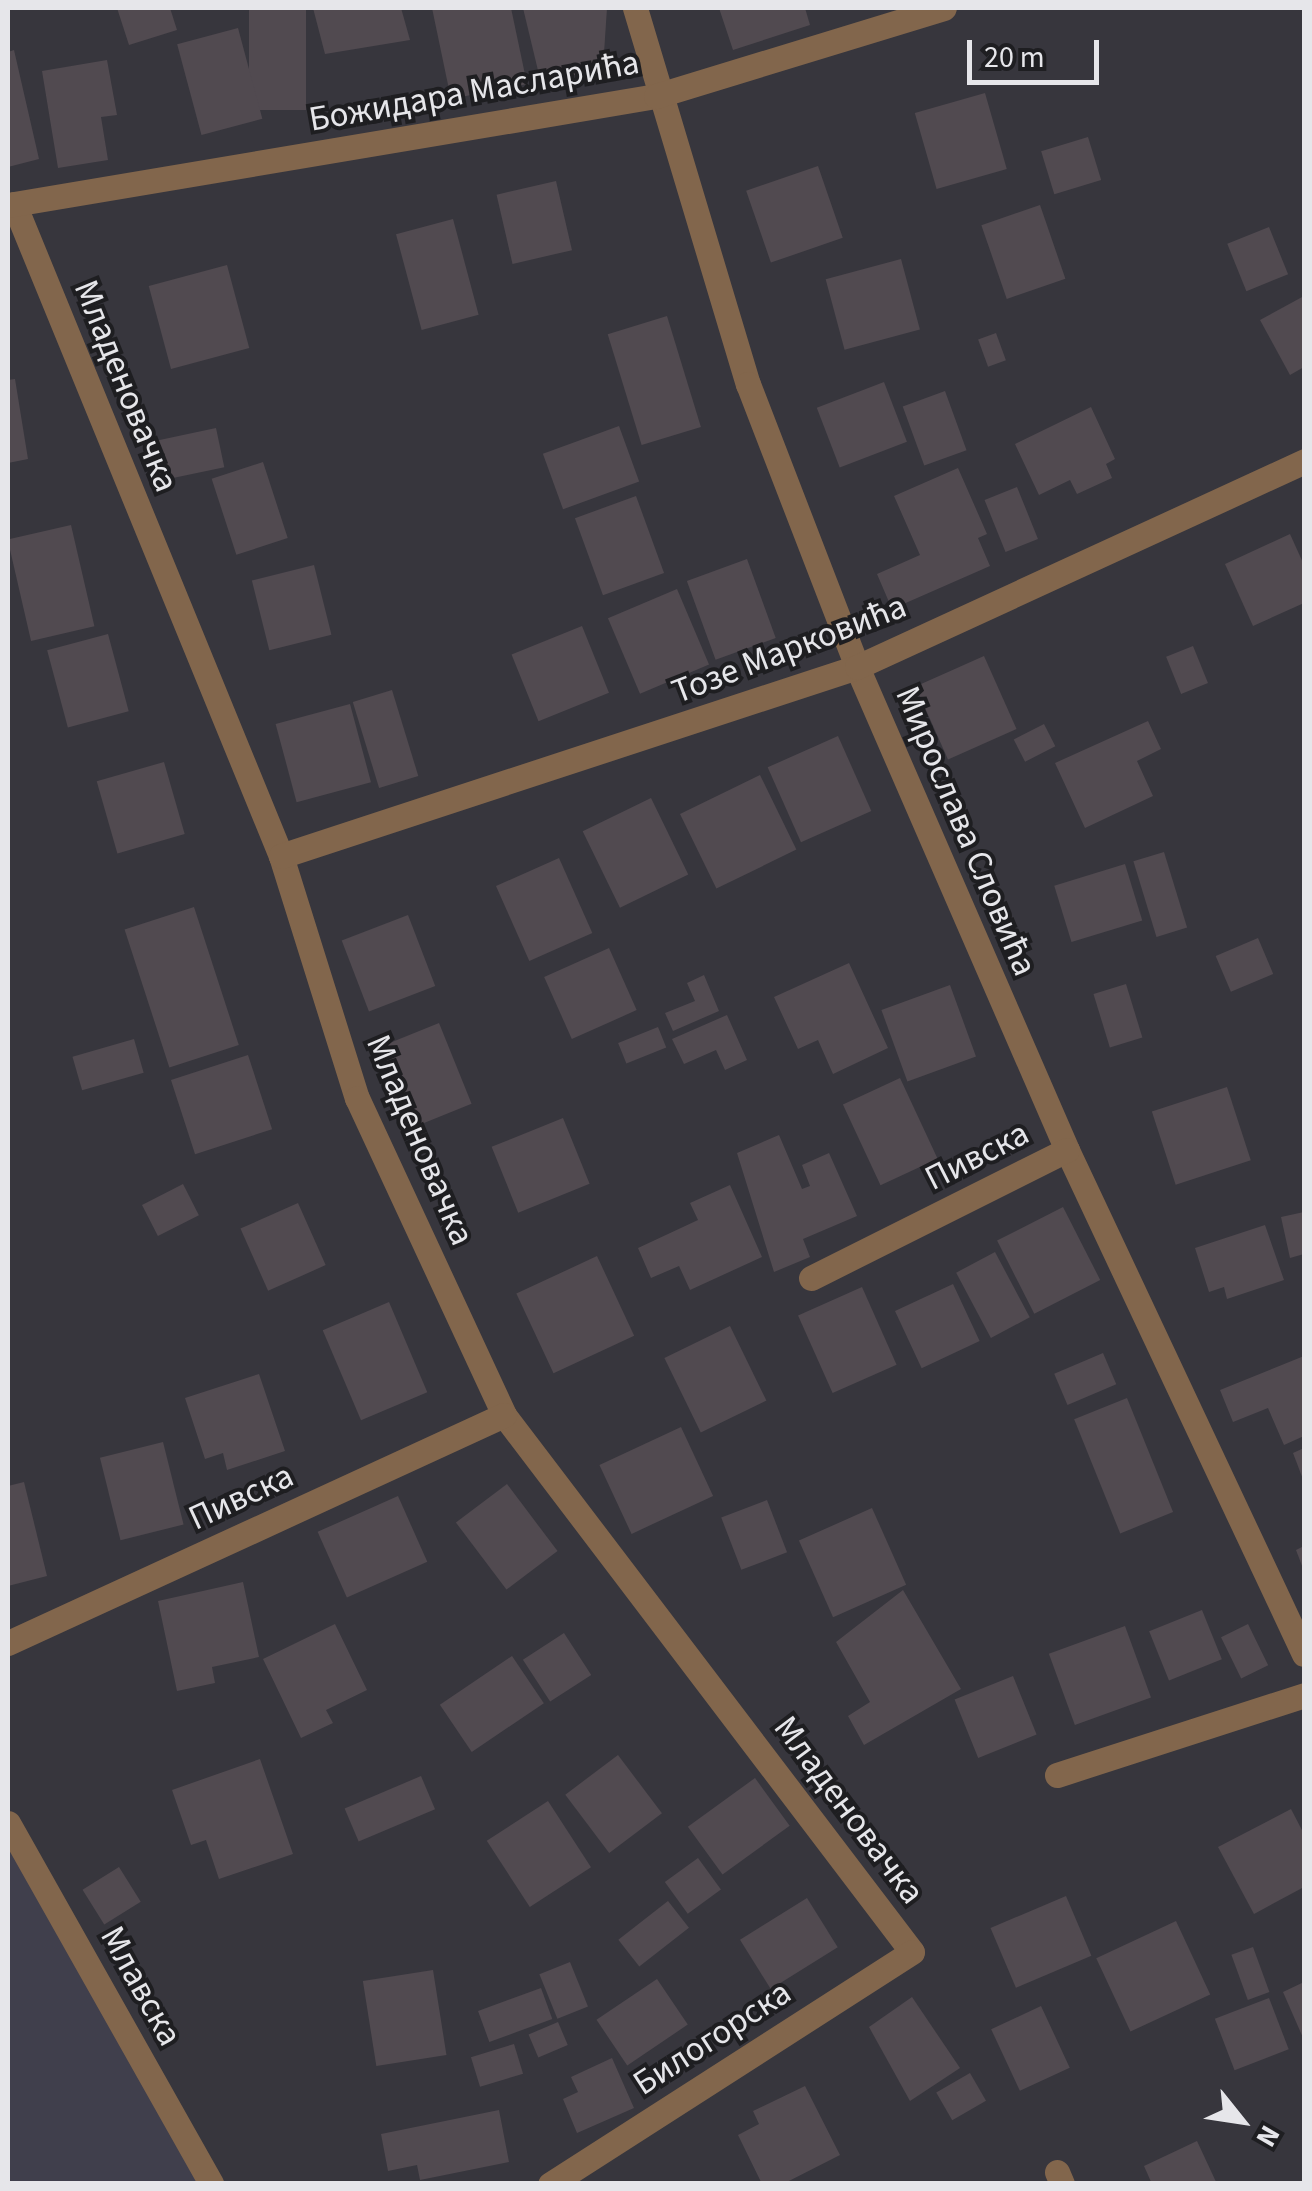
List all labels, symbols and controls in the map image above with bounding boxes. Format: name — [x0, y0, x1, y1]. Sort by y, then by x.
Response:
scale bar — [972, 20, 1104, 82]
text: 20 m — [984, 36, 1045, 79]
street label: Божидара Масларића — [306, 41, 642, 141]
street label: Младеновачка — [65, 274, 187, 498]
street label: Тозе Марковића — [666, 585, 912, 713]
street label: Мирослава Словића — [886, 680, 1046, 982]
street label: Младеновачка — [357, 1029, 483, 1251]
street label: Пивска — [918, 1112, 1036, 1200]
street label: Пивска — [182, 1455, 300, 1539]
street label: Младеновачка — [765, 1708, 933, 1912]
street label: Млавска — [91, 1919, 191, 2053]
street label: Билогорска — [625, 1972, 799, 2104]
north arrow — [1192, 2071, 1292, 2171]
text: N — [1246, 2118, 1290, 2154]

